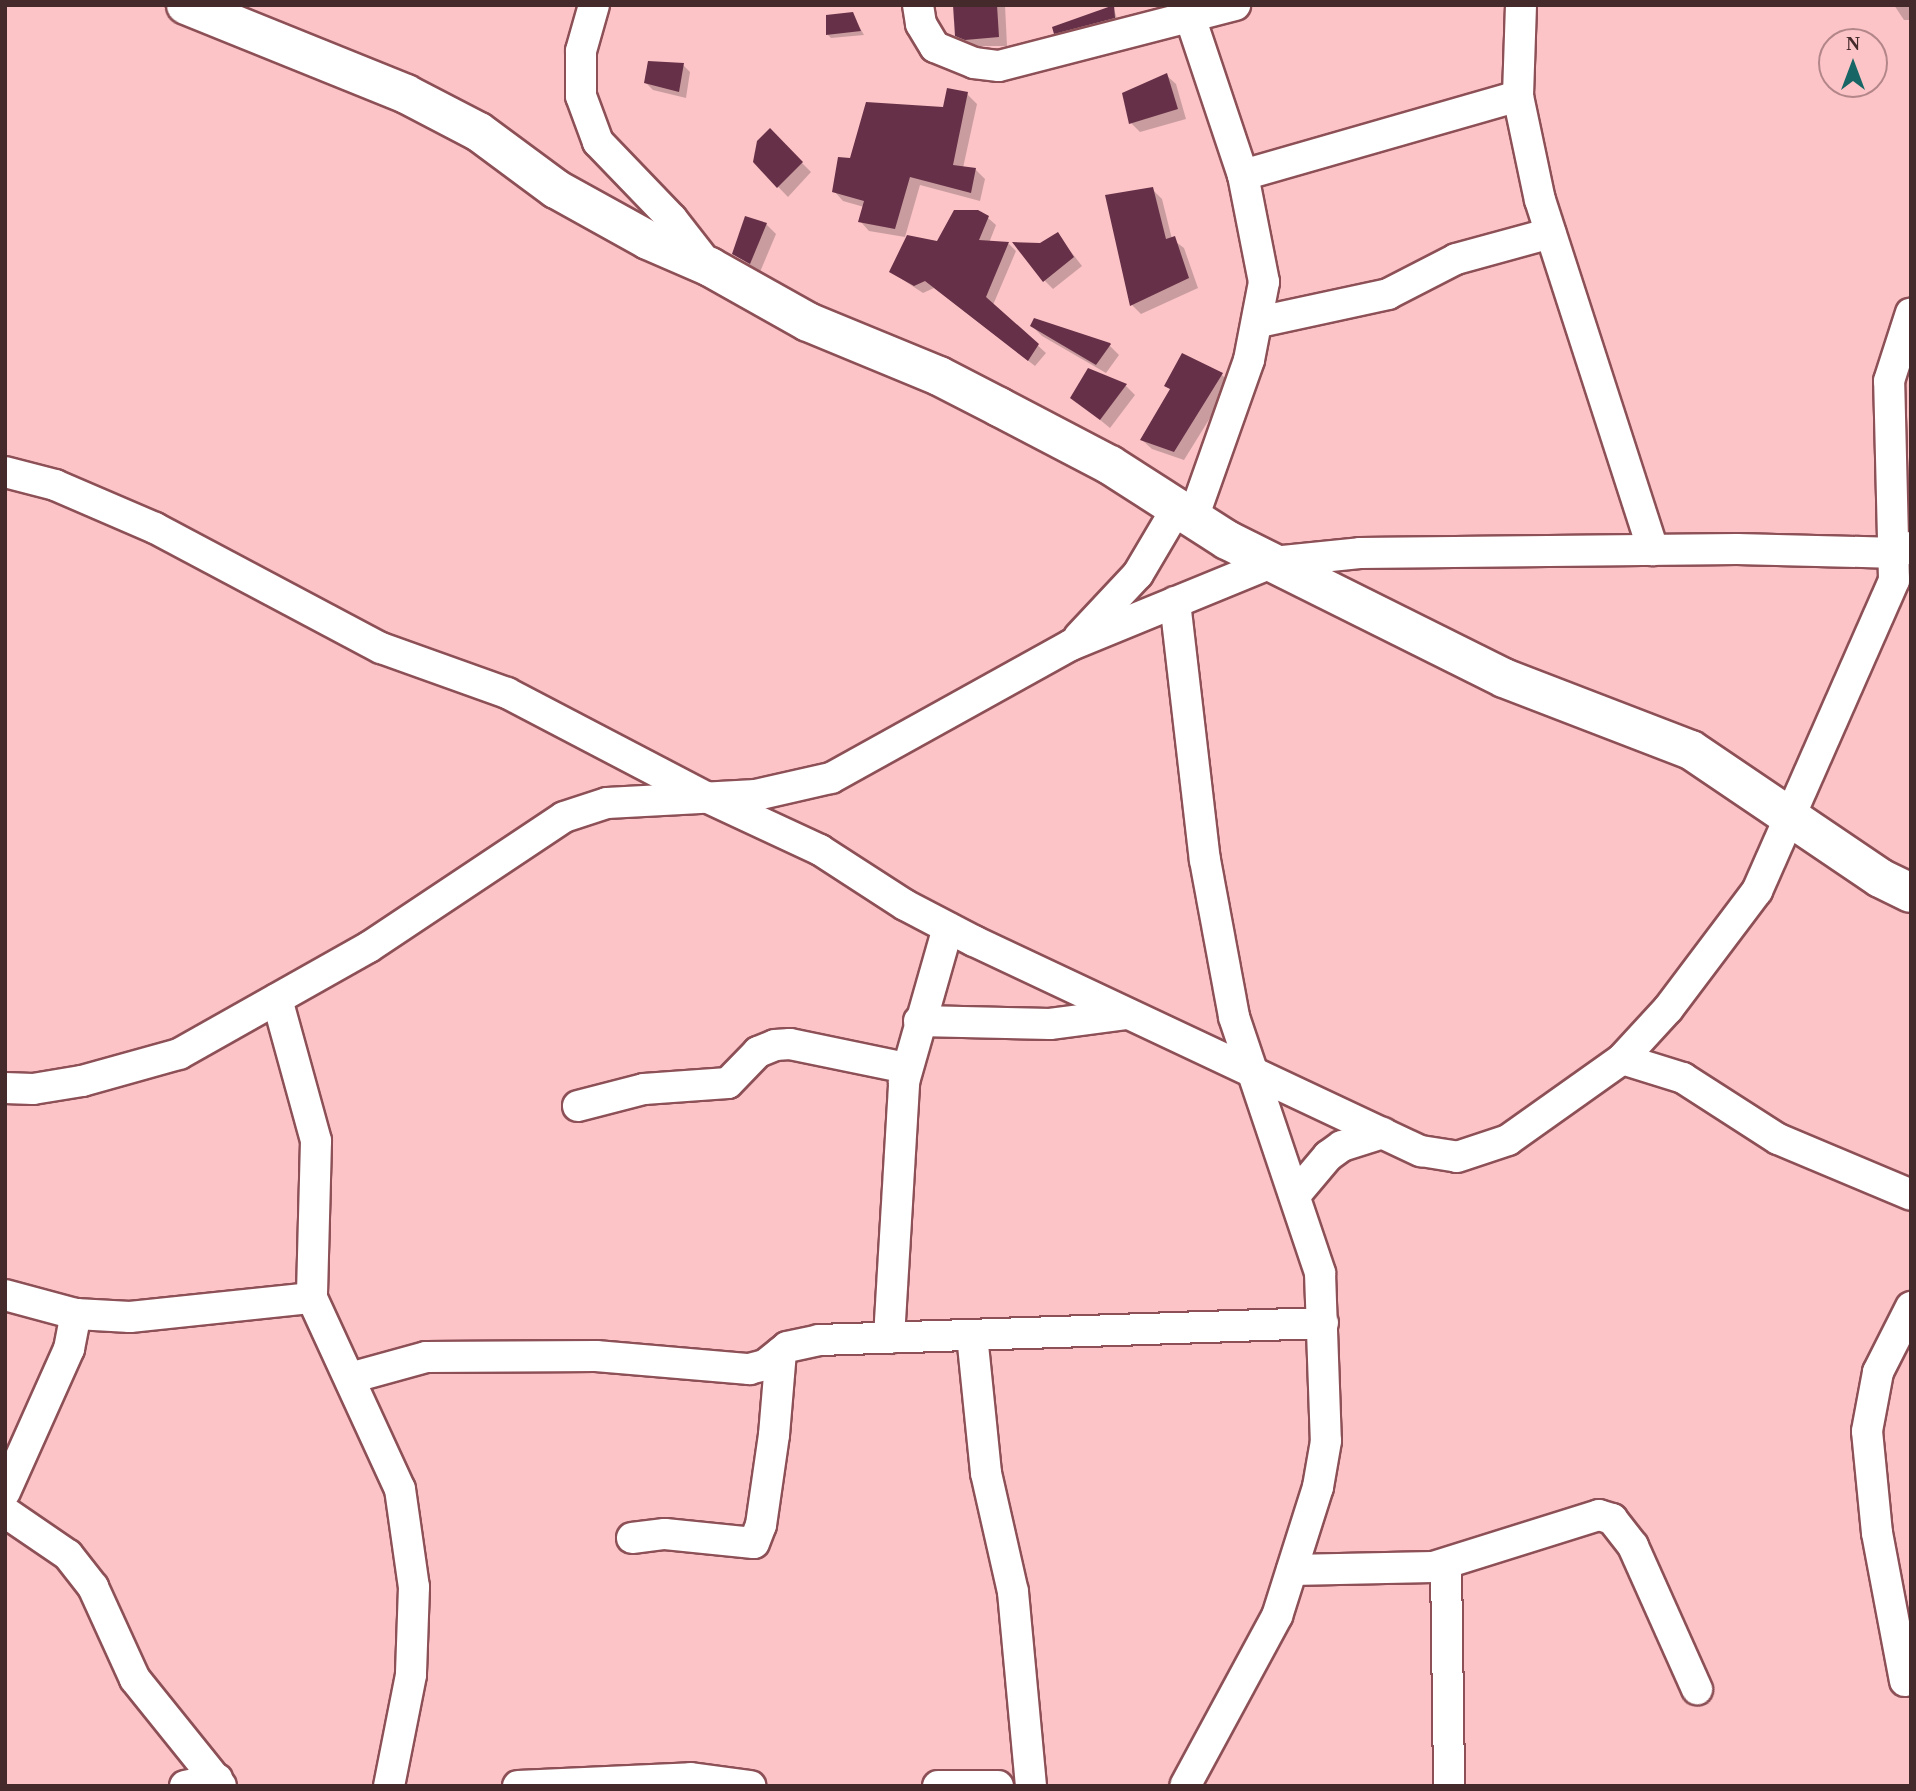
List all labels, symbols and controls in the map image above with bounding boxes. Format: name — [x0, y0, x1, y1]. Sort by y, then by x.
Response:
north arrow — [1818, 28, 1888, 98]
text: N — [1846, 33, 1860, 54]

